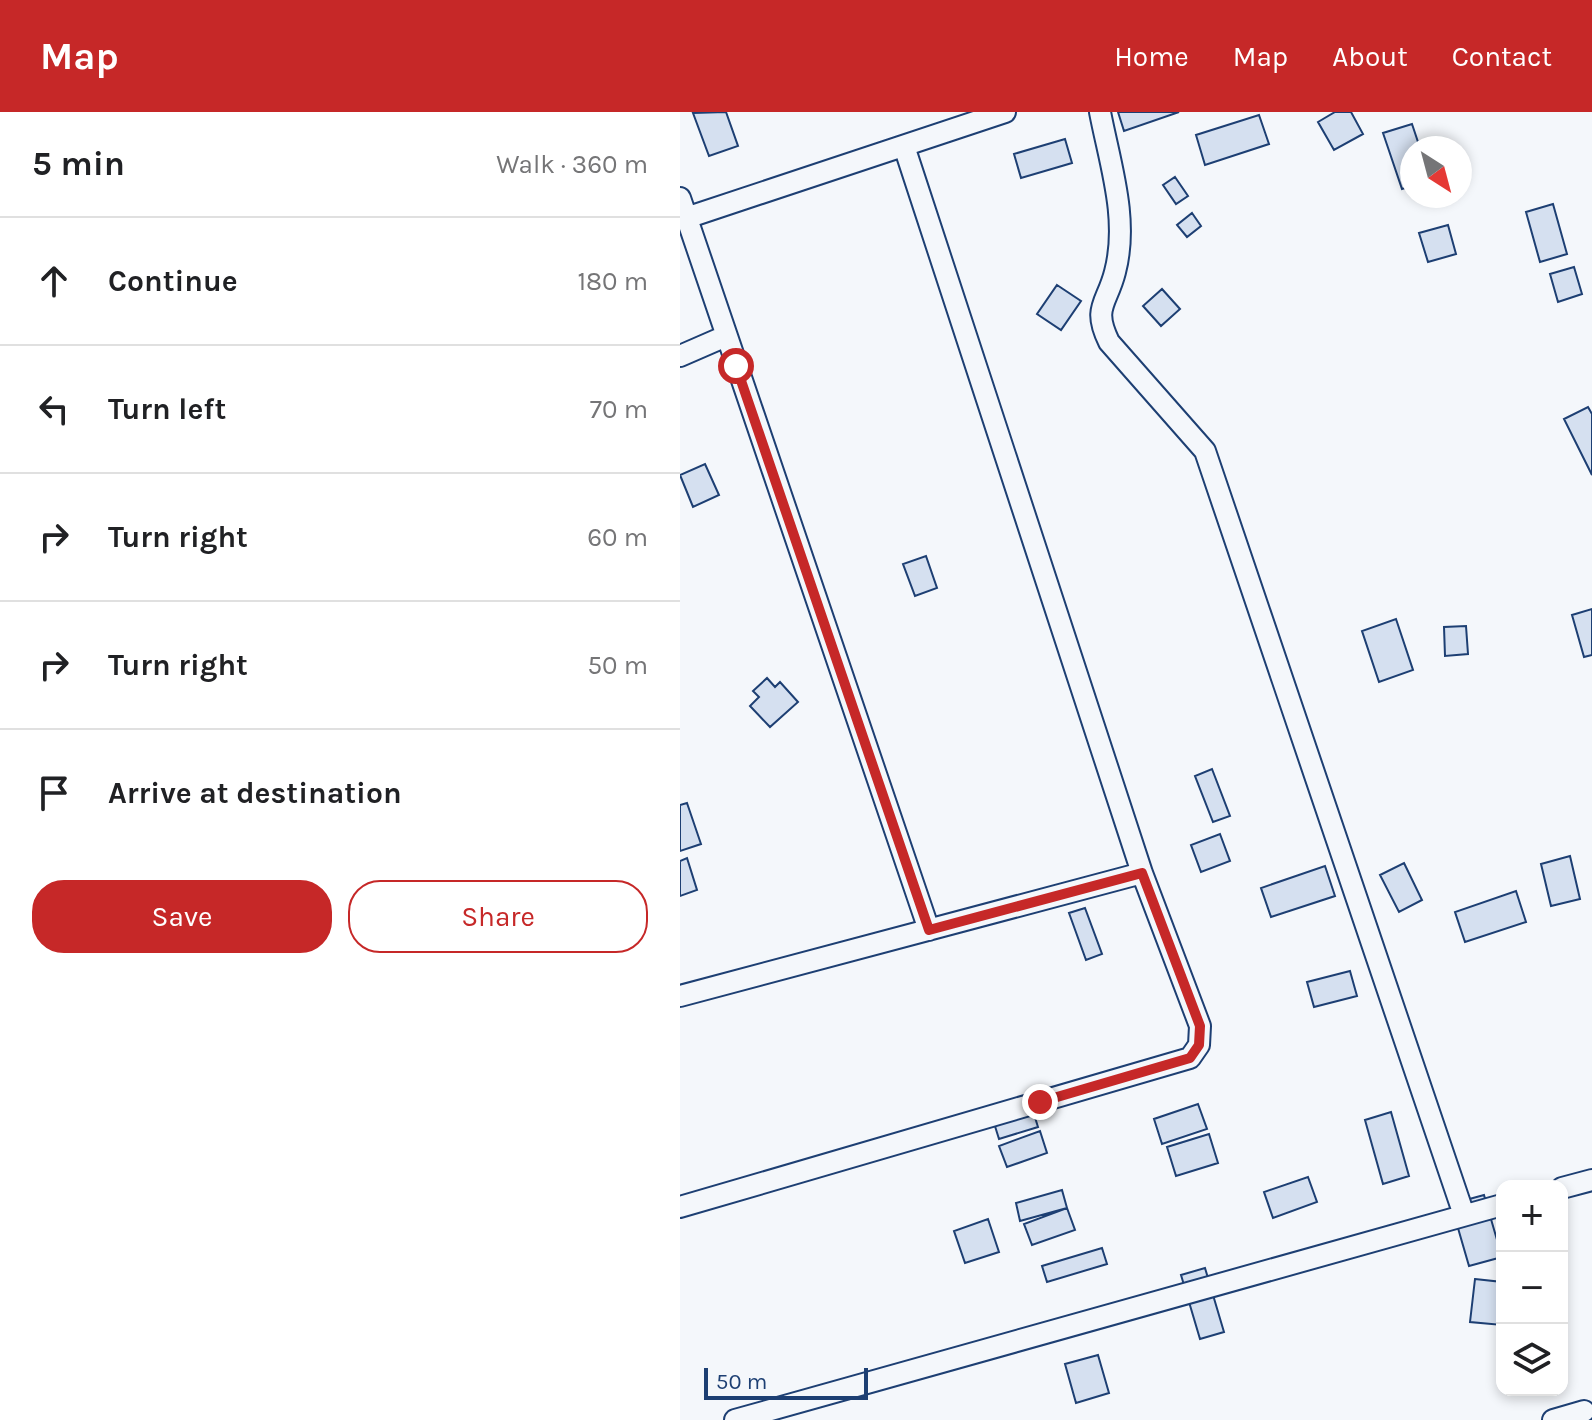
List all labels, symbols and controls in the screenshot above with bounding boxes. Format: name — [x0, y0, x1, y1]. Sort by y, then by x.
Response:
text: Map — [40, 34, 119, 79]
text: Home — [1114, 40, 1189, 73]
text: Map — [1233, 40, 1288, 73]
text: About — [1332, 40, 1408, 73]
text: Contact — [1452, 40, 1552, 73]
north arrow — [1400, 136, 1472, 208]
text: 5 min — [32, 144, 125, 184]
text: Walk · 360 m — [496, 149, 648, 180]
icon: ahead — [32, 259, 76, 303]
text: Continue — [108, 263, 238, 299]
text: 180 m — [578, 266, 648, 297]
route start — [718, 348, 754, 384]
icon: left — [32, 387, 76, 431]
text: Turn left — [108, 391, 226, 427]
text: 70 m — [590, 394, 648, 425]
icon: right — [32, 515, 76, 559]
text: Turn right — [108, 519, 248, 555]
text: 60 m — [587, 522, 648, 553]
icon: right — [32, 643, 76, 687]
text: Turn right — [108, 647, 248, 683]
text: 50 m — [587, 650, 648, 681]
icon: arrive — [32, 771, 76, 815]
text: Arrive at destination — [108, 775, 402, 811]
button: Save — [32, 880, 332, 953]
button: Share — [348, 880, 648, 953]
route end — [1022, 1084, 1058, 1120]
map controls — [1496, 1180, 1568, 1396]
button: + — [1496, 1180, 1568, 1252]
button: − — [1496, 1252, 1568, 1324]
button: layers — [1496, 1324, 1568, 1396]
scale bar — [704, 1364, 868, 1400]
text: 50 m — [716, 1369, 767, 1395]

